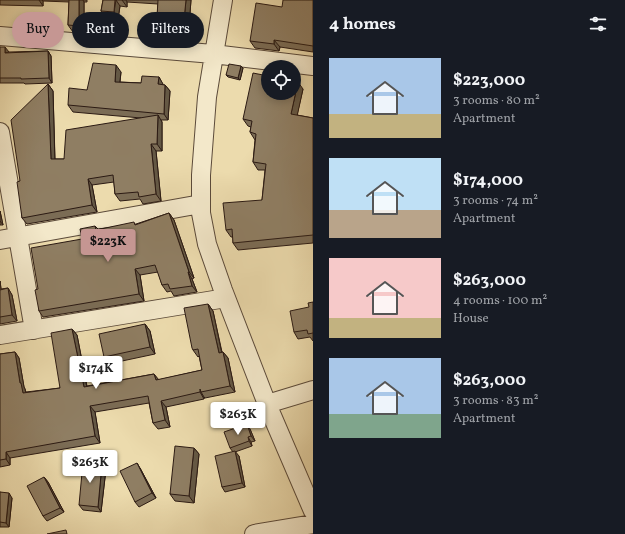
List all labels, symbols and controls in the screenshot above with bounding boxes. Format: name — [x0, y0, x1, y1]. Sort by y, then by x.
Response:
chip: Buy — [12, 12, 64, 48]
chip: Rent — [72, 12, 129, 48]
chip: Filters — [137, 12, 204, 48]
text: 4 homes — [329, 13, 396, 36]
icon: filters — [587, 13, 609, 35]
map controls — [261, 60, 301, 100]
button: locate — [261, 60, 301, 100]
text: $223,000 — [453, 69, 525, 92]
icon: home — [361, 74, 409, 122]
text: 3 rooms · 80 m² — [453, 92, 540, 110]
text: Apartment — [453, 110, 516, 128]
text: $174,000 — [453, 169, 523, 192]
icon: home — [361, 174, 409, 222]
text: 3 rooms · 74 m² — [453, 192, 538, 210]
text: Apartment — [453, 210, 516, 228]
pin: $223K — [80, 229, 136, 263]
text: $223K — [90, 233, 126, 251]
text: $263,000 — [453, 269, 526, 292]
icon: home — [361, 274, 409, 322]
text: 4 rooms · 100 m² — [453, 292, 547, 310]
text: House — [453, 310, 489, 328]
pin: $174K — [68, 356, 124, 390]
text: $174K — [79, 360, 113, 378]
text: $263,000 — [453, 369, 526, 392]
icon: home — [361, 374, 409, 422]
text: 3 rooms · 83 m² — [453, 392, 539, 410]
pin: $263K — [210, 402, 266, 436]
text: $263K — [219, 406, 257, 424]
text: Apartment — [453, 410, 516, 428]
pin: $263K — [62, 450, 118, 484]
text: $263K — [71, 454, 109, 472]

